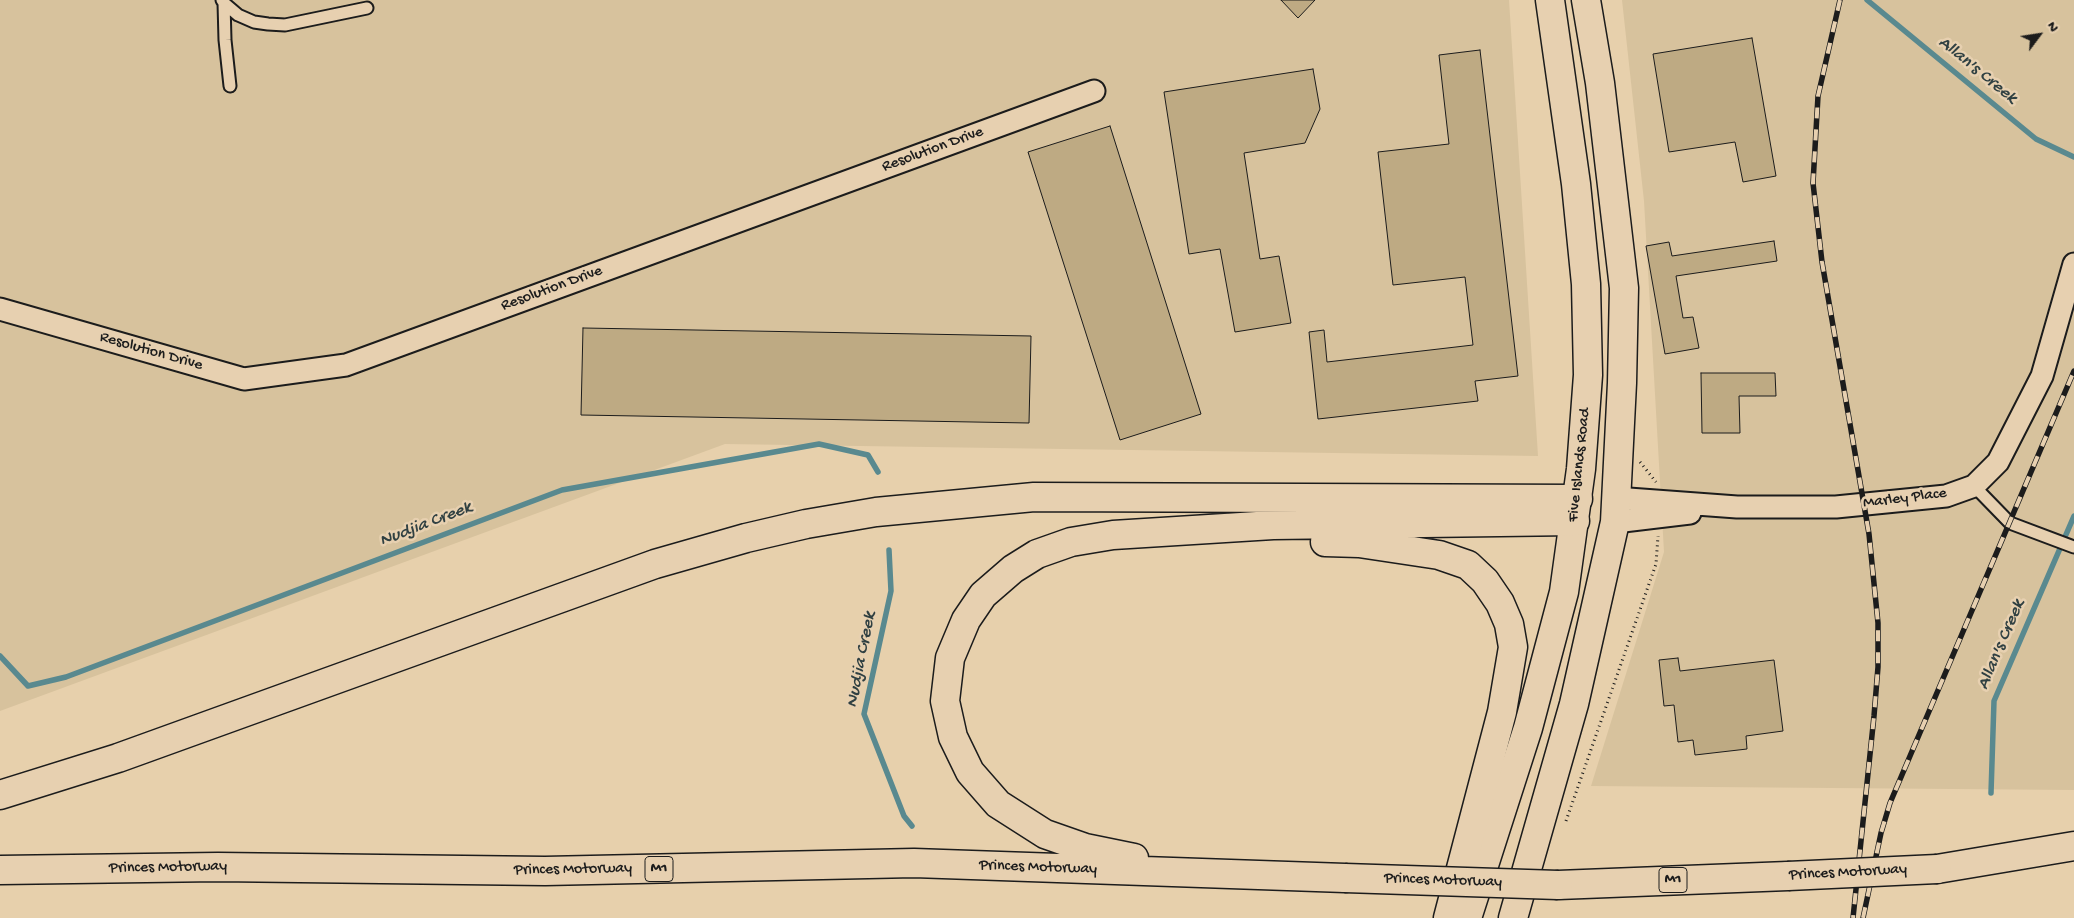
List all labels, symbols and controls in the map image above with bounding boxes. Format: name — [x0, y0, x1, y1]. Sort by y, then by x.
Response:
north arrow — [2014, 10, 2064, 60]
text: N — [2043, 19, 2062, 35]
water label: Allan's Creek — [1933, 33, 2021, 109]
street label: Resolution Drive — [880, 123, 986, 177]
street label: Resolution Drive — [499, 262, 605, 316]
street label: Resolution Drive — [97, 328, 205, 376]
street label: Five Islands Road — [1564, 407, 1596, 523]
street label: Marley Place — [1862, 484, 1948, 514]
water label: Nudjia Creek — [377, 498, 475, 552]
water label: Allan's Creek — [1973, 597, 2031, 693]
water label: Nudjia Creek — [842, 610, 882, 710]
road number: M1 — [645, 856, 673, 882]
street label: Princes Motorway — [979, 856, 1097, 880]
street label: Princes Motorway — [109, 857, 227, 879]
street label: Princes Motorway — [514, 859, 632, 881]
street label: Princes Motorway — [1789, 860, 1907, 886]
road number: M1 — [1659, 868, 1687, 892]
street label: Princes Motorway — [1384, 869, 1502, 893]

